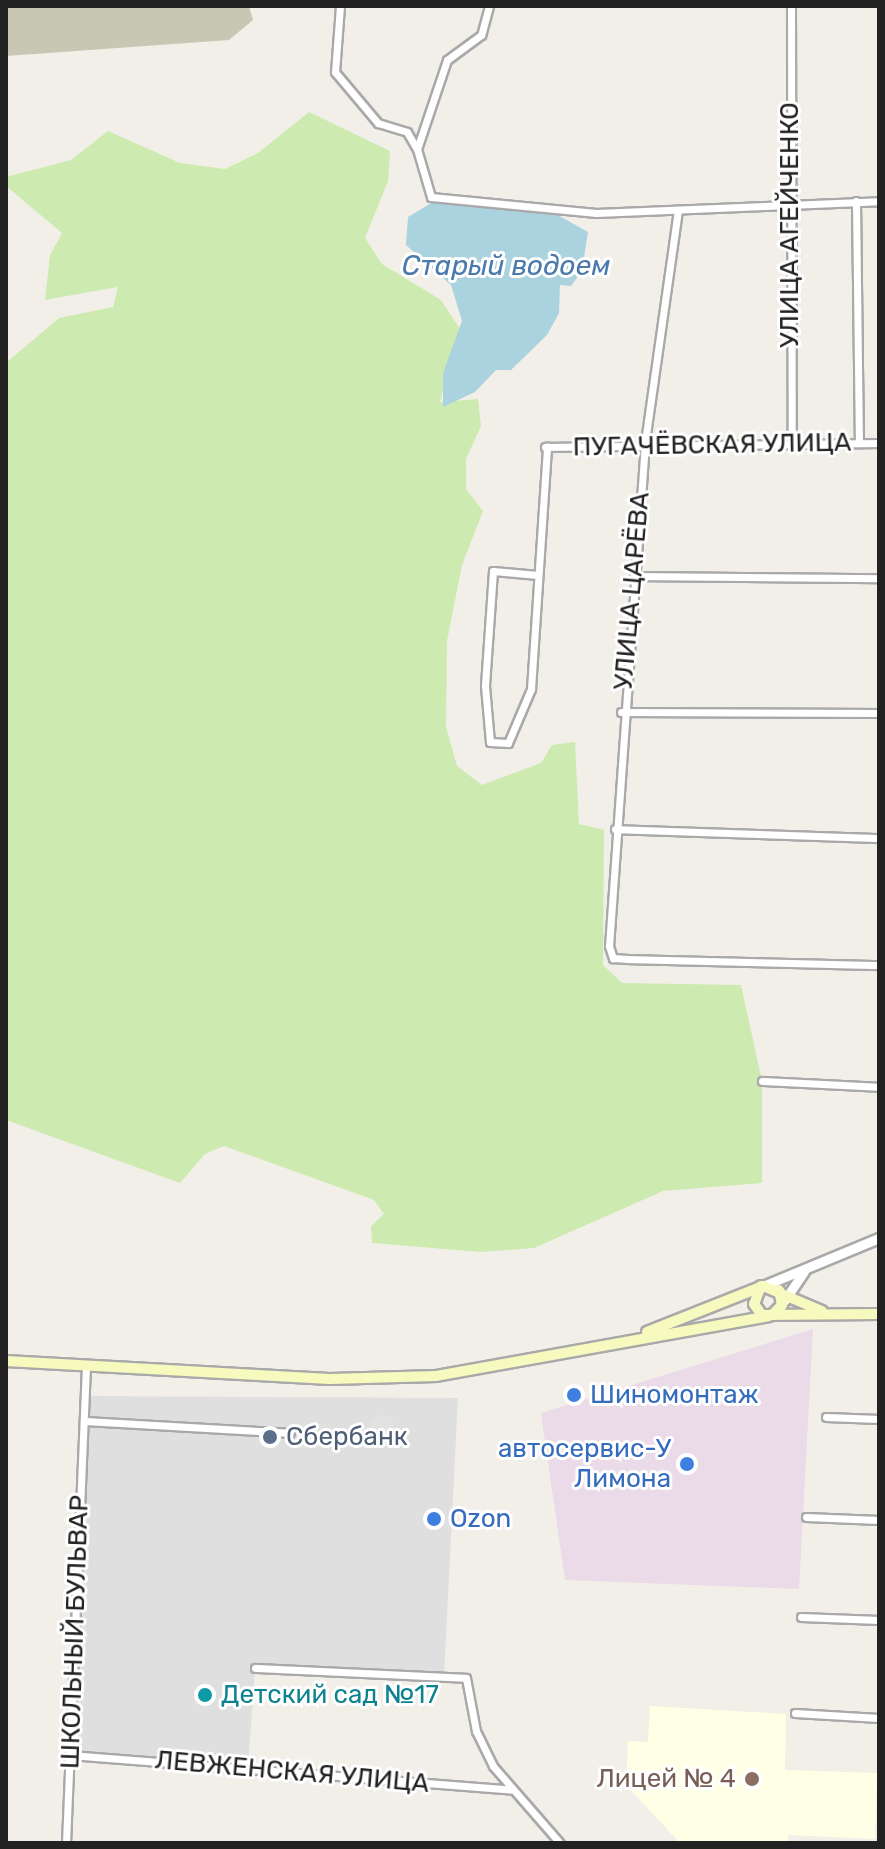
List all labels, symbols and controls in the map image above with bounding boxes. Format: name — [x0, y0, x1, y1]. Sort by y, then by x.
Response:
street label: УЛИЦА АГЕЙЧЕНКО — [774, 102, 806, 348]
water label: Старый водоем — [402, 249, 610, 283]
street label: ПУГАЧЁВСКАЯ УЛИЦА — [572, 427, 852, 463]
street label: УЛИЦА ЦАРЁВА — [608, 491, 656, 691]
place label: Шиномонтаж — [590, 1379, 758, 1411]
marker: Шиномонтаж — [565, 1386, 583, 1404]
place label: Сбербанк — [286, 1421, 408, 1453]
marker: Сбербанк — [261, 1428, 279, 1446]
place label: автосервис-У Лимона — [498, 1433, 671, 1494]
marker: автосервис-У Лимона — [678, 1455, 696, 1473]
street label: ШКОЛЬНЫЙ БУЛЬВАР — [55, 1494, 95, 1770]
place label: Ozon — [450, 1503, 511, 1535]
marker: Ozon — [425, 1510, 443, 1528]
place label: Детский сад №17 — [221, 1679, 439, 1711]
marker: Детский сад №17 — [196, 1686, 214, 1704]
street label: ЛЕВЖЕНСКАЯ УЛИЦА — [154, 1744, 430, 1800]
place label: Лицей № 4 — [596, 1763, 736, 1795]
marker: Лицей № 4 — [743, 1770, 761, 1788]

